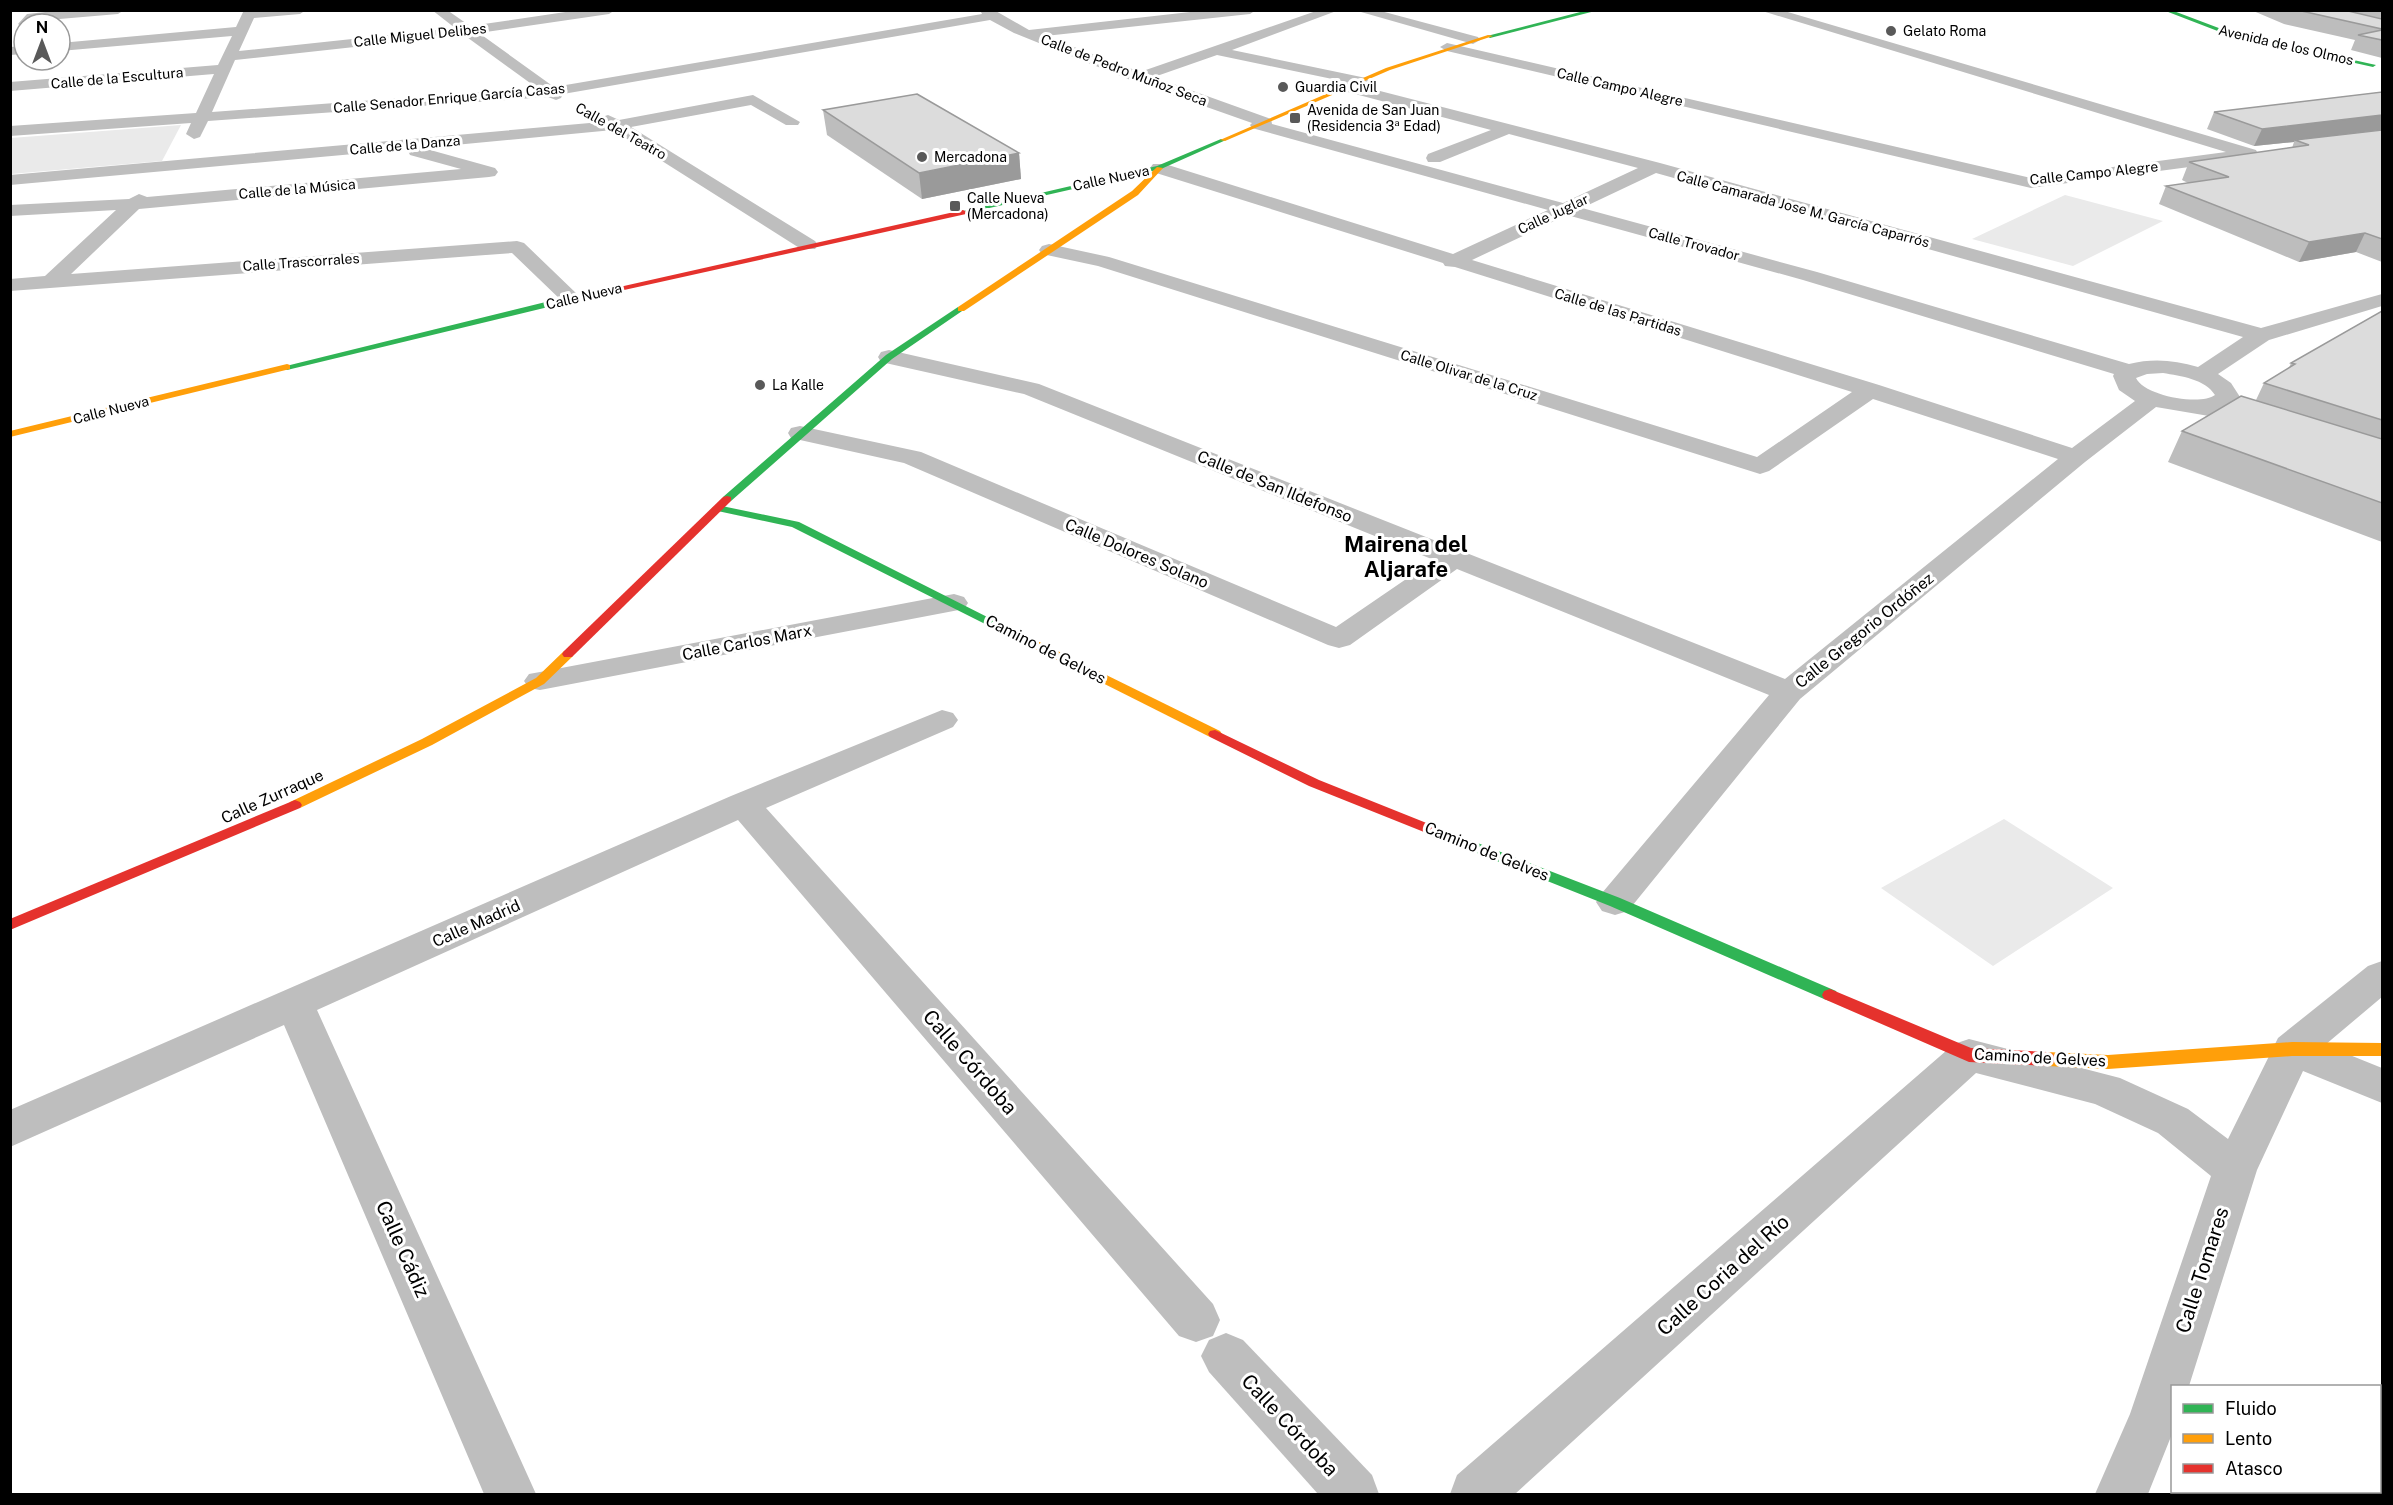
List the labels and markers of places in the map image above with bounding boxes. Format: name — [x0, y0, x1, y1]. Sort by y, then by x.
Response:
place label: Gelato Roma — [1903, 23, 1986, 39]
marker: Gelato Roma — [1884, 24, 1898, 38]
place label: Guardia Civil — [1295, 79, 1378, 95]
marker: Guardia Civil — [1276, 80, 1290, 94]
place label: Avenida de San Juan (Residencia 3ª Edad) — [1307, 102, 1441, 134]
marker: Avenida de San Juan (Residencia 3ª Edad) — [1288, 111, 1302, 125]
place label: Mercadona — [934, 149, 1007, 165]
marker: Mercadona — [915, 150, 929, 164]
place label: Calle Nueva (Mercadona) — [967, 190, 1048, 222]
marker: Calle Nueva (Mercadona) — [948, 199, 962, 213]
place label: La Kalle — [772, 377, 824, 393]
marker: La Kalle — [753, 378, 767, 392]

